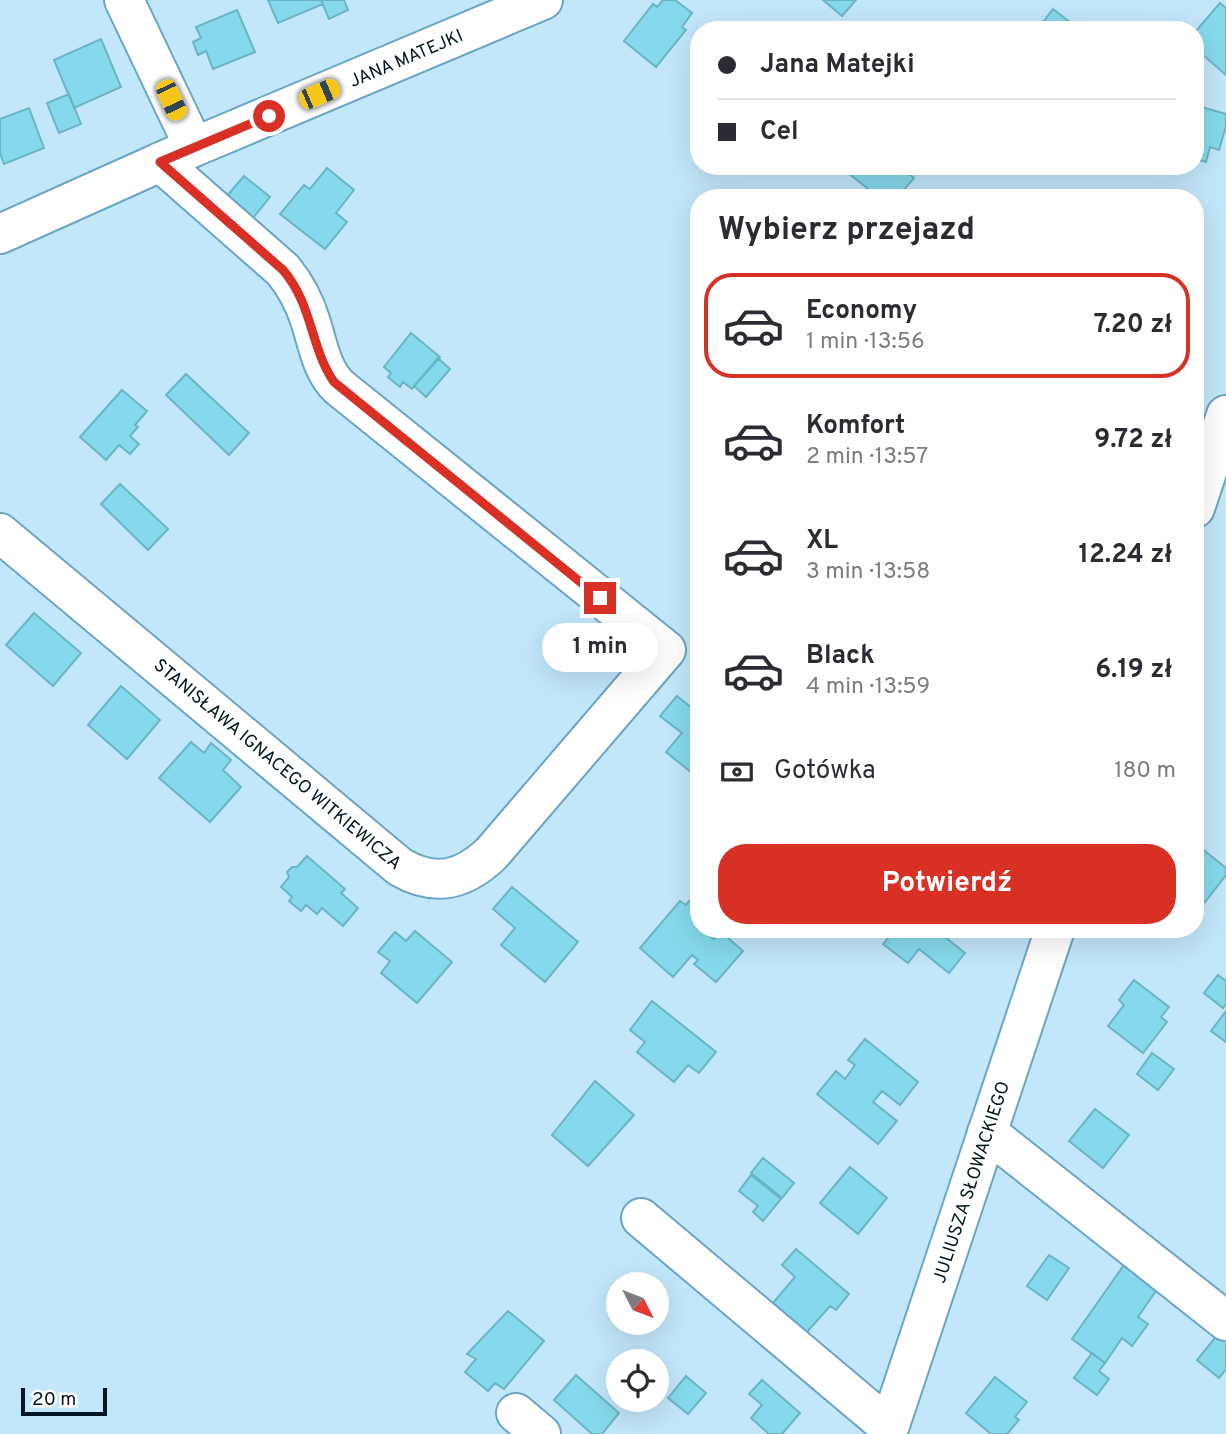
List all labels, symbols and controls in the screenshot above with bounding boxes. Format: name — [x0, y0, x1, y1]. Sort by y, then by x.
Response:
street label: JANA MATEJKI — [346, 25, 467, 94]
text: Jana Matejki — [760, 49, 915, 82]
car — [296, 76, 343, 112]
car — [153, 77, 190, 123]
route start — [253, 100, 285, 132]
text: Cel — [760, 116, 799, 149]
text: Wybierz przejazd — [718, 211, 975, 251]
icon: car — [722, 294, 785, 357]
text: Economy — [806, 295, 917, 328]
text: 7.20 zł — [1094, 309, 1172, 342]
text: 1 min · 13:56 — [806, 328, 925, 357]
icon: car — [722, 409, 785, 472]
text: Komfort — [806, 410, 905, 443]
text: 9.72 zł — [1094, 424, 1172, 457]
text: 2 min · 13:57 — [806, 443, 928, 472]
icon: car — [722, 524, 785, 587]
text: XL — [806, 525, 838, 558]
text: 12.24 zł — [1079, 539, 1172, 572]
text: 3 min · 13:58 — [806, 558, 930, 587]
route end — [584, 582, 616, 614]
callout: 1 min — [542, 622, 658, 672]
text: 1 min — [572, 633, 628, 662]
icon: car — [722, 639, 785, 702]
text: Black — [806, 640, 875, 673]
text: 6.19 zł — [1095, 654, 1172, 687]
street label: STANISŁAWA IGNACEGO WITKIEWICZA — [148, 655, 406, 876]
text: 4 min · 13:59 — [806, 673, 930, 702]
icon: cash — [718, 753, 756, 791]
text: Gotówka — [774, 755, 876, 788]
text: 180 m — [1114, 757, 1176, 786]
button: Potwierdź — [718, 844, 1176, 924]
street label: JULIUSZA SŁOWACKIEGO — [929, 1079, 1016, 1286]
north arrow — [606, 1272, 668, 1335]
map controls — [606, 1272, 669, 1412]
button: locate — [606, 1349, 669, 1412]
scale bar — [21, 1385, 107, 1417]
text: 20 m — [32, 1388, 76, 1412]

